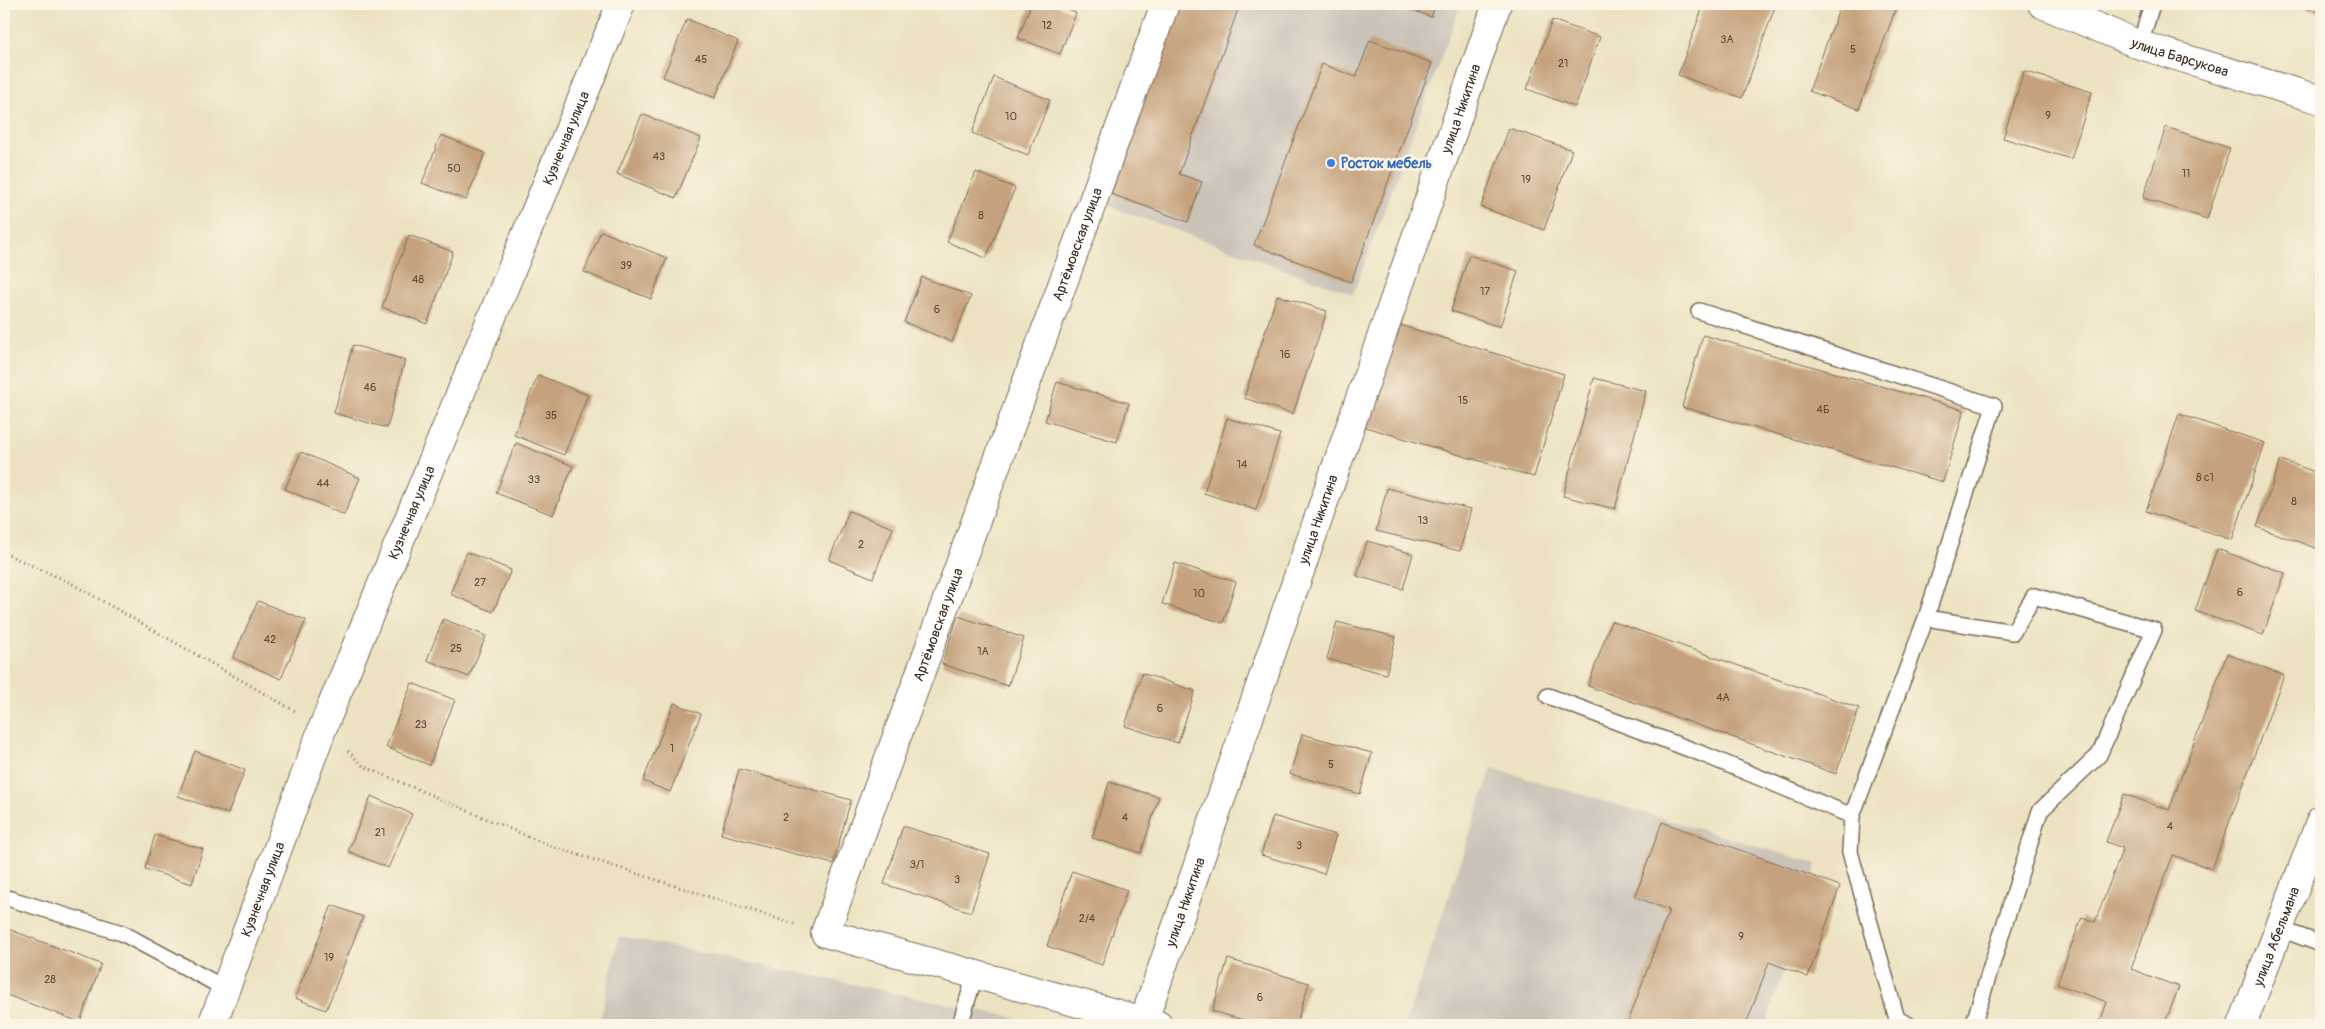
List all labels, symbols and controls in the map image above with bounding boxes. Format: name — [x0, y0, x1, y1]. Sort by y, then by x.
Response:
house number: 12 — [1042, 19, 1052, 32]
house number: 3А — [1720, 33, 1734, 46]
street label: улица Барсукова — [2128, 34, 2230, 80]
house number: 5 — [1850, 43, 1856, 56]
house number: 45 — [695, 53, 707, 66]
house number: 21 — [1558, 57, 1568, 70]
street label: улица Никитина — [1438, 62, 1485, 156]
street label: Кузнечная улица — [539, 89, 593, 188]
house number: 9 — [2045, 109, 2051, 122]
house number: 10 — [1005, 110, 1017, 123]
house number: 43 — [653, 150, 665, 163]
place label: Росток мебель — [1341, 155, 1432, 172]
marker: Росток мебель — [1325, 157, 1337, 169]
house number: 50 — [447, 162, 461, 175]
house number: 11 — [2182, 167, 2190, 180]
house number: 19 — [1521, 173, 1531, 186]
street label: Артёмовская улица — [1049, 185, 1106, 303]
house number: 8 — [978, 209, 984, 222]
house number: 39 — [620, 259, 632, 272]
house number: 48 — [412, 273, 424, 286]
house number: 17 — [1480, 285, 1490, 298]
house number: 6 — [934, 303, 940, 316]
house number: 16 — [1280, 348, 1290, 361]
house number: 46 — [364, 381, 376, 394]
house number: 15 — [1458, 394, 1468, 407]
house number: 4Б — [1817, 403, 1829, 416]
house number: 35 — [545, 409, 557, 422]
house number: 14 — [1237, 458, 1248, 471]
street label: Кузнечная улица — [385, 463, 439, 562]
house number: 8 с1 — [2196, 471, 2214, 484]
house number: 33 — [528, 473, 540, 486]
street label: улица Никитина — [1295, 473, 1342, 567]
house number: 44 — [317, 477, 330, 490]
house number: 8 — [2291, 495, 2297, 508]
house number: 13 — [1418, 514, 1428, 527]
house number: 2 — [858, 538, 864, 551]
street label: Артёмовская улица — [910, 566, 967, 684]
house number: 27 — [474, 576, 486, 589]
house number: 6 — [2237, 586, 2243, 599]
house number: 10 — [1193, 587, 1205, 600]
house number: 42 — [264, 633, 276, 646]
house number: 25 — [450, 642, 462, 655]
house number: 1А — [977, 645, 989, 658]
house number: 4А — [1716, 691, 1730, 704]
house number: 6 — [1157, 702, 1163, 715]
house number: 23 — [415, 718, 427, 731]
house number: 1 — [670, 742, 674, 755]
house number: 5 — [1328, 758, 1334, 771]
house number: 2 — [783, 811, 789, 824]
house number: 4 — [1122, 811, 1129, 824]
house number: 4 — [2167, 820, 2174, 833]
house number: 21 — [375, 826, 385, 839]
house number: 3 — [1296, 839, 1302, 852]
street label: Кузнечная улица — [238, 840, 288, 939]
street label: улица Никитина — [1162, 855, 1209, 950]
house number: 3/1 — [910, 858, 924, 871]
house number: 3 — [954, 873, 960, 886]
street label: улица Абельмана — [2249, 884, 2303, 990]
house number: 2/4 — [1079, 912, 1096, 925]
house number: 9 — [1738, 930, 1744, 943]
house number: 19 — [324, 951, 334, 964]
house number: 28 — [44, 973, 56, 986]
house number: 6 — [1257, 991, 1263, 1004]

